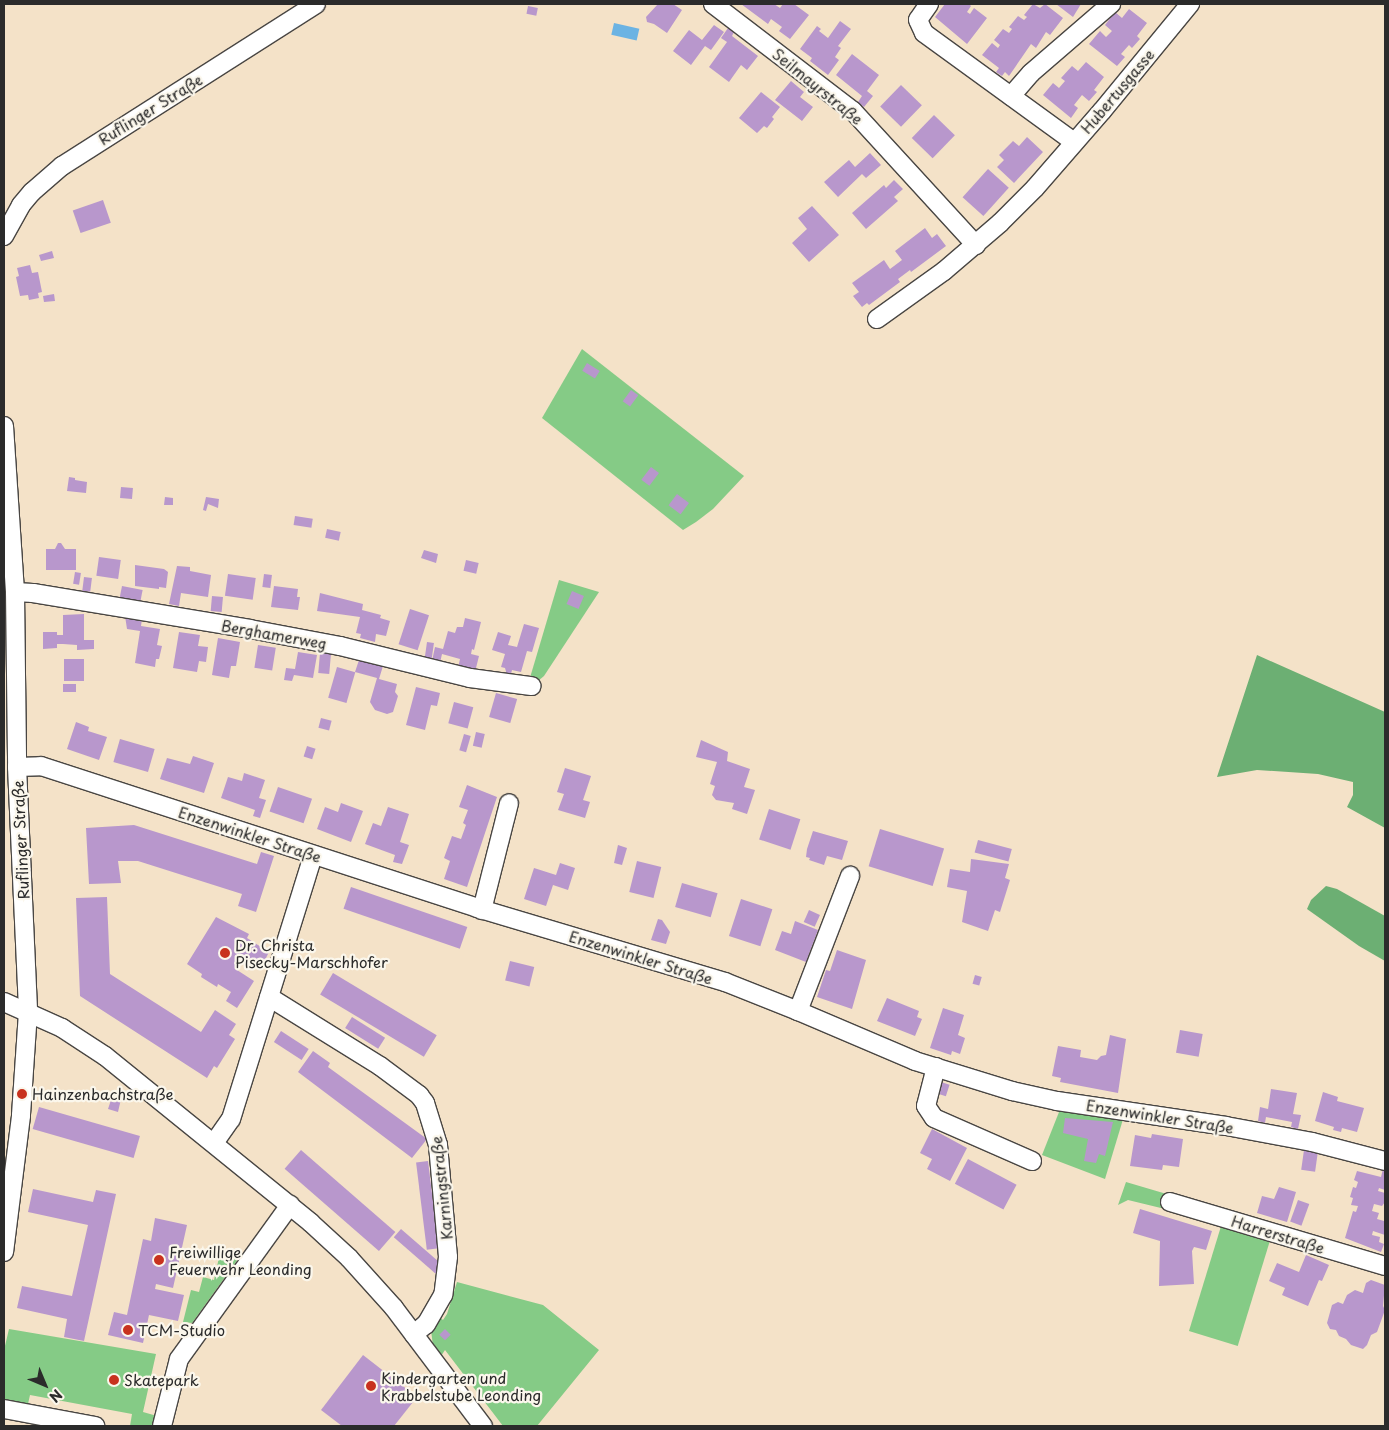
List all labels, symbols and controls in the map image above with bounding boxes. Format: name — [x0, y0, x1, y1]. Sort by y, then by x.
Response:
street label: Seilmayrstraße — [769, 44, 867, 128]
street label: Hubertusgasse — [1077, 45, 1157, 137]
street label: Ruflinger Straße — [94, 70, 206, 148]
street label: Berghamerweg — [220, 616, 328, 652]
street label: Ruflinger Straße — [8, 780, 32, 900]
street label: Enzenwinkler Straße — [176, 802, 324, 866]
street label: Enzenwinkler Straße — [566, 926, 716, 988]
place label: Dr. Christa Pisecky-Marschhofer — [235, 935, 388, 970]
marker: Dr. Christa Pisecky-Marschhofer — [219, 947, 231, 959]
place label: Hainzenbachstraße — [32, 1085, 173, 1103]
marker: Hainzenbachstraße — [16, 1088, 28, 1100]
street label: Enzenwinkler Straße — [1084, 1095, 1236, 1137]
street label: Karningstraße — [427, 1135, 455, 1241]
street label: Harrerstraße — [1229, 1211, 1327, 1257]
place label: Freiwillige Feuerwehr Leonding — [169, 1242, 312, 1277]
marker: Freiwillige Feuerwehr Leonding — [153, 1254, 165, 1266]
place label: TCM-Studio — [138, 1321, 225, 1339]
marker: TCM-Studio — [122, 1324, 134, 1336]
north arrow — [20, 1360, 70, 1410]
place label: Kindergarten und Krabbelstube Leonding — [381, 1368, 541, 1403]
place label: Skatepark — [124, 1371, 199, 1389]
marker: Skatepark — [108, 1374, 120, 1386]
marker: Kindergarten und Krabbelstube Leonding — [365, 1380, 377, 1392]
text: N — [45, 1385, 67, 1407]

